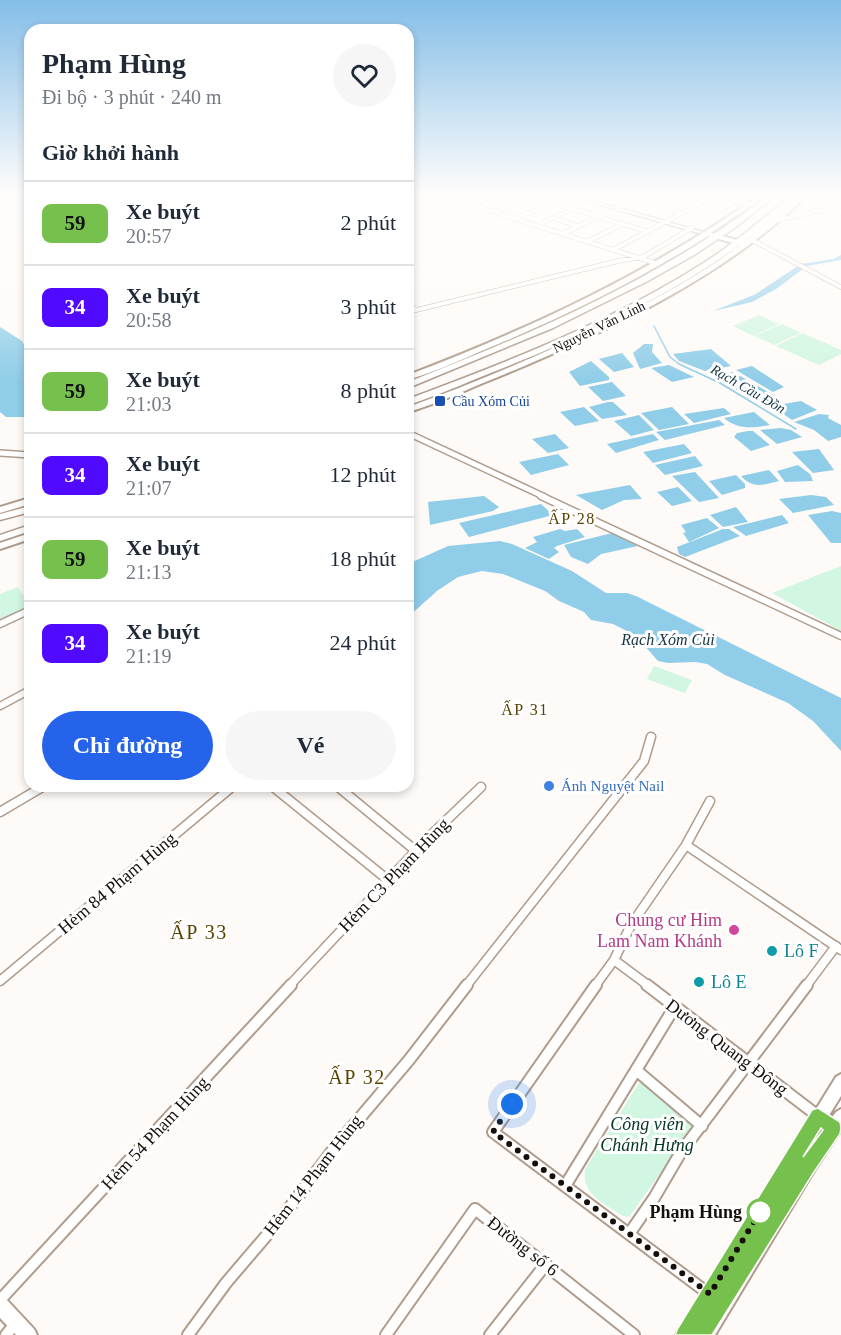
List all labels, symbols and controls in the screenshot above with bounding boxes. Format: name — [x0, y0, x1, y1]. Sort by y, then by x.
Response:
button: heart — [333, 44, 396, 107]
text: Phạm Hùng — [42, 48, 186, 79]
text: Đi bộ · 3 phút · 240 m — [42, 86, 221, 108]
text: Giờ khởi hành — [42, 140, 179, 165]
text: Xe buýt — [126, 199, 200, 224]
text: 2 phút — [340, 210, 396, 235]
text: 59 — [65, 211, 86, 235]
text: 20:57 — [126, 225, 172, 247]
text: Xe buýt — [126, 283, 200, 308]
text: 3 phút — [340, 294, 396, 319]
text: 34 — [65, 295, 86, 319]
street label: Nguyễn Văn Linh — [550, 298, 648, 356]
text: 20:58 — [126, 309, 172, 331]
water label: Rạch Cầu Đồn — [707, 361, 788, 416]
text: Xe buýt — [126, 367, 200, 392]
text: 8 phút — [340, 378, 396, 403]
text: 59 — [65, 379, 86, 403]
text: 21:03 — [126, 393, 172, 415]
marker: Cầu Xóm Củi — [433, 394, 447, 408]
place label: Cầu Xóm Củi — [452, 394, 530, 409]
text: Xe buýt — [126, 451, 200, 476]
text: 12 phút — [329, 462, 396, 487]
text: 34 — [65, 463, 86, 487]
text: 21:07 — [126, 477, 172, 499]
district label: ẤP 28 — [548, 509, 596, 527]
text: Xe buýt — [126, 535, 200, 560]
text: 18 phút — [329, 546, 396, 571]
text: 59 — [65, 547, 86, 571]
text: 21:13 — [126, 561, 172, 583]
text: Xe buýt — [126, 619, 200, 644]
text: 24 phút — [329, 630, 396, 655]
text: 34 — [65, 631, 86, 655]
water label: Rạch Xóm Củi — [620, 631, 715, 648]
text: 21:19 — [126, 645, 172, 667]
district label: ẤP 31 — [501, 700, 549, 718]
button: Chỉ đường — [42, 711, 213, 780]
button: Vé — [225, 711, 396, 780]
place label: Ánh Nguyệt Nail — [561, 778, 664, 794]
marker: Ánh Nguyệt Nail — [542, 779, 556, 793]
street label: Hẻm C3 Phạm Hùng — [335, 814, 453, 936]
street label: Hẻm 84 Phạm Hùng — [54, 828, 180, 938]
place label: Chung cư Him Lam Nam Khánh — [597, 910, 722, 951]
district label: ẤP 33 — [170, 920, 228, 943]
marker: Chung cư Him Lam Nam Khánh — [727, 923, 741, 937]
place label: Lô F — [784, 941, 819, 961]
marker: Lô F — [765, 944, 779, 958]
place label: Lô E — [711, 972, 747, 992]
marker: Lô E — [692, 975, 706, 989]
street label: Dương Quang Đông — [662, 995, 792, 1099]
district label: ẤP 32 — [328, 1065, 386, 1088]
street label: Hẻm 54 Phạm Hùng — [97, 1072, 213, 1194]
your location — [497, 1089, 527, 1119]
street label: Hẻm 14 Phạm Hùng — [260, 1111, 366, 1239]
park label: Công viên Chánh Hưng — [600, 1114, 694, 1155]
marker: Phạm Hùng — [747, 1199, 773, 1225]
place label: Phạm Hùng — [649, 1202, 742, 1222]
street label: Đường số 6 — [484, 1212, 562, 1280]

